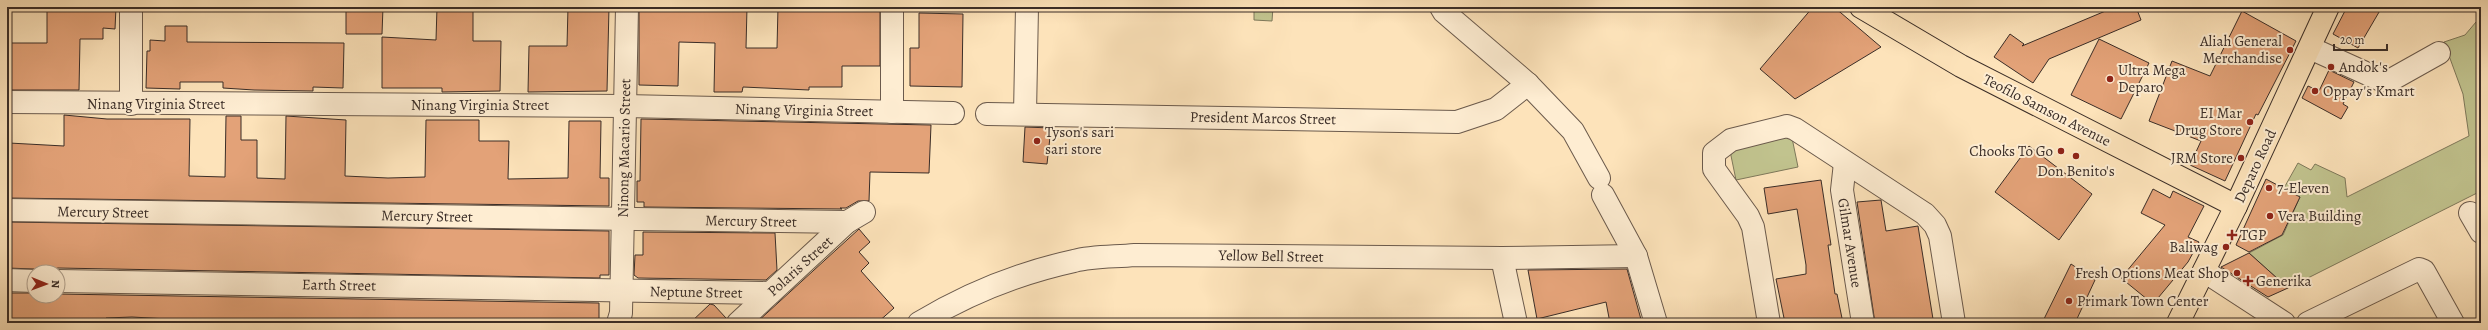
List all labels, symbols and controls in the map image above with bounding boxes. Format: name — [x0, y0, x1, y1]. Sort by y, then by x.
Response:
scale bar — [2334, 26, 2387, 52]
place label: Aliah General Merchandise — [2199, 31, 2282, 68]
text: 20 m — [2340, 32, 2364, 48]
marker: Aliah General Merchandise — [2285, 45, 2295, 55]
place label: Andok's — [2338, 57, 2388, 77]
place label: Ultra Mega Deparo — [2118, 60, 2186, 97]
marker: Andok's — [2326, 62, 2336, 72]
street label: Teofilo Samson Avenue — [1980, 69, 2115, 151]
marker: Ultra Mega Deparo — [2105, 74, 2115, 84]
street label: Ninong Macario Street — [613, 78, 635, 218]
place label: Oppay's Kmart — [2323, 81, 2415, 101]
marker: Oppay's Kmart — [2310, 86, 2320, 96]
street label: Ninang Virginia Street — [87, 94, 225, 114]
street label: Ninang Virginia Street — [411, 95, 549, 115]
street label: Ninang Virginia Street — [735, 99, 873, 121]
place label: EI Mar Drug Store — [2174, 103, 2242, 140]
street label: President Marcos Street — [1190, 107, 1336, 129]
marker: EI Mar Drug Store — [2245, 117, 2255, 127]
place label: Tyson's sari sari store — [1045, 122, 1114, 159]
street label: Deparo Road — [2229, 125, 2281, 206]
marker: Tyson's sari sari store — [1032, 136, 1042, 146]
place label: Chooks To Go — [1969, 141, 2053, 161]
marker: Chooks To Go — [2056, 146, 2066, 156]
place label: JRM Store — [2171, 148, 2233, 168]
marker: Don Benito's — [2071, 151, 2081, 161]
marker: JRM Store — [2236, 153, 2246, 163]
place label: Don Benito's — [2037, 161, 2115, 181]
place label: 7-Eleven — [2277, 178, 2329, 198]
marker: 7-Eleven — [2264, 183, 2274, 193]
street label: Gilmar Avenue — [1833, 197, 1867, 290]
street label: Mercury Street — [57, 201, 149, 223]
street label: Mercury Street — [381, 205, 473, 227]
place label: Vera Building — [2277, 206, 2362, 226]
street label: Mercury Street — [705, 210, 797, 232]
marker: Vera Building — [2265, 211, 2275, 221]
place label: TGP — [2240, 225, 2266, 245]
marker: TGP — [2227, 230, 2237, 240]
street label: Polaris Street — [763, 231, 837, 301]
place label: Baliwag — [2169, 237, 2218, 257]
marker: Baliwag — [2221, 242, 2231, 252]
street label: Yellow Bell Street — [1217, 245, 1324, 267]
place label: Fresh Options Meat Shop — [2075, 263, 2229, 283]
north arrow — [26, 264, 66, 304]
marker: Fresh Options Meat Shop — [2232, 268, 2242, 278]
place label: Generika — [2256, 271, 2312, 291]
street label: Earth Street — [302, 274, 376, 296]
marker: Generika — [2243, 276, 2253, 286]
text: N — [48, 280, 63, 288]
street label: Neptune Street — [649, 281, 743, 303]
place label: Primark Town Center — [2077, 291, 2209, 311]
marker: Primark Town Center — [2064, 296, 2074, 306]

